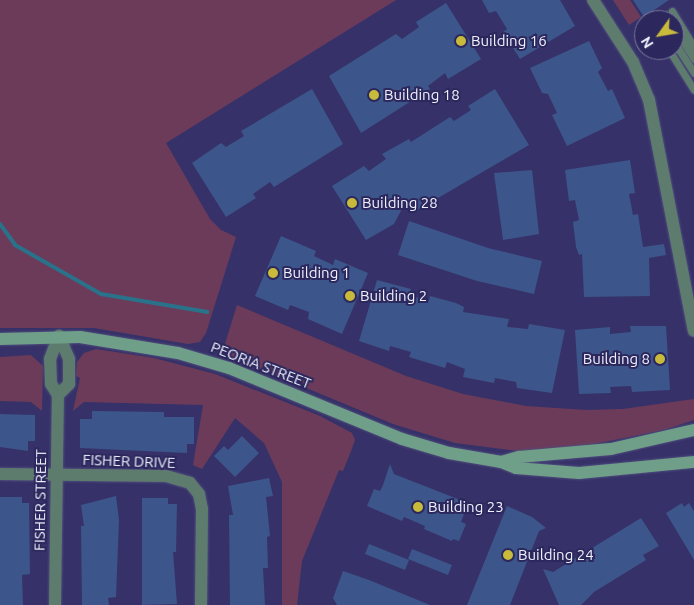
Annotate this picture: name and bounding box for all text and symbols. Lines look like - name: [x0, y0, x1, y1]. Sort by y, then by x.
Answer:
- north arrow: [634, 10, 684, 60]
- place label: Building 16: [471, 32, 547, 50]
- text: N: [638, 34, 657, 51]
- marker: Building 16: [455, 35, 467, 47]
- place label: Building 18: [384, 86, 460, 104]
- marker: Building 18: [368, 89, 380, 101]
- place label: Building 28: [362, 194, 438, 212]
- marker: Building 28: [346, 197, 358, 209]
- place label: Building 1: [283, 264, 350, 282]
- marker: Building 1: [267, 267, 279, 279]
- place label: Building 2: [360, 287, 427, 305]
- marker: Building 2: [344, 290, 356, 302]
- street label: PEORIA STREET: [208, 338, 314, 392]
- place label: Building 8: [583, 350, 650, 368]
- marker: Building 8: [654, 353, 666, 365]
- street label: FISHER STREET: [30, 449, 50, 551]
- street label: FISHER DRIVE: [82, 450, 176, 472]
- place label: Building 23: [428, 498, 504, 516]
- marker: Building 23: [412, 501, 424, 513]
- place label: Building 24: [518, 546, 594, 564]
- marker: Building 24: [502, 549, 514, 561]

